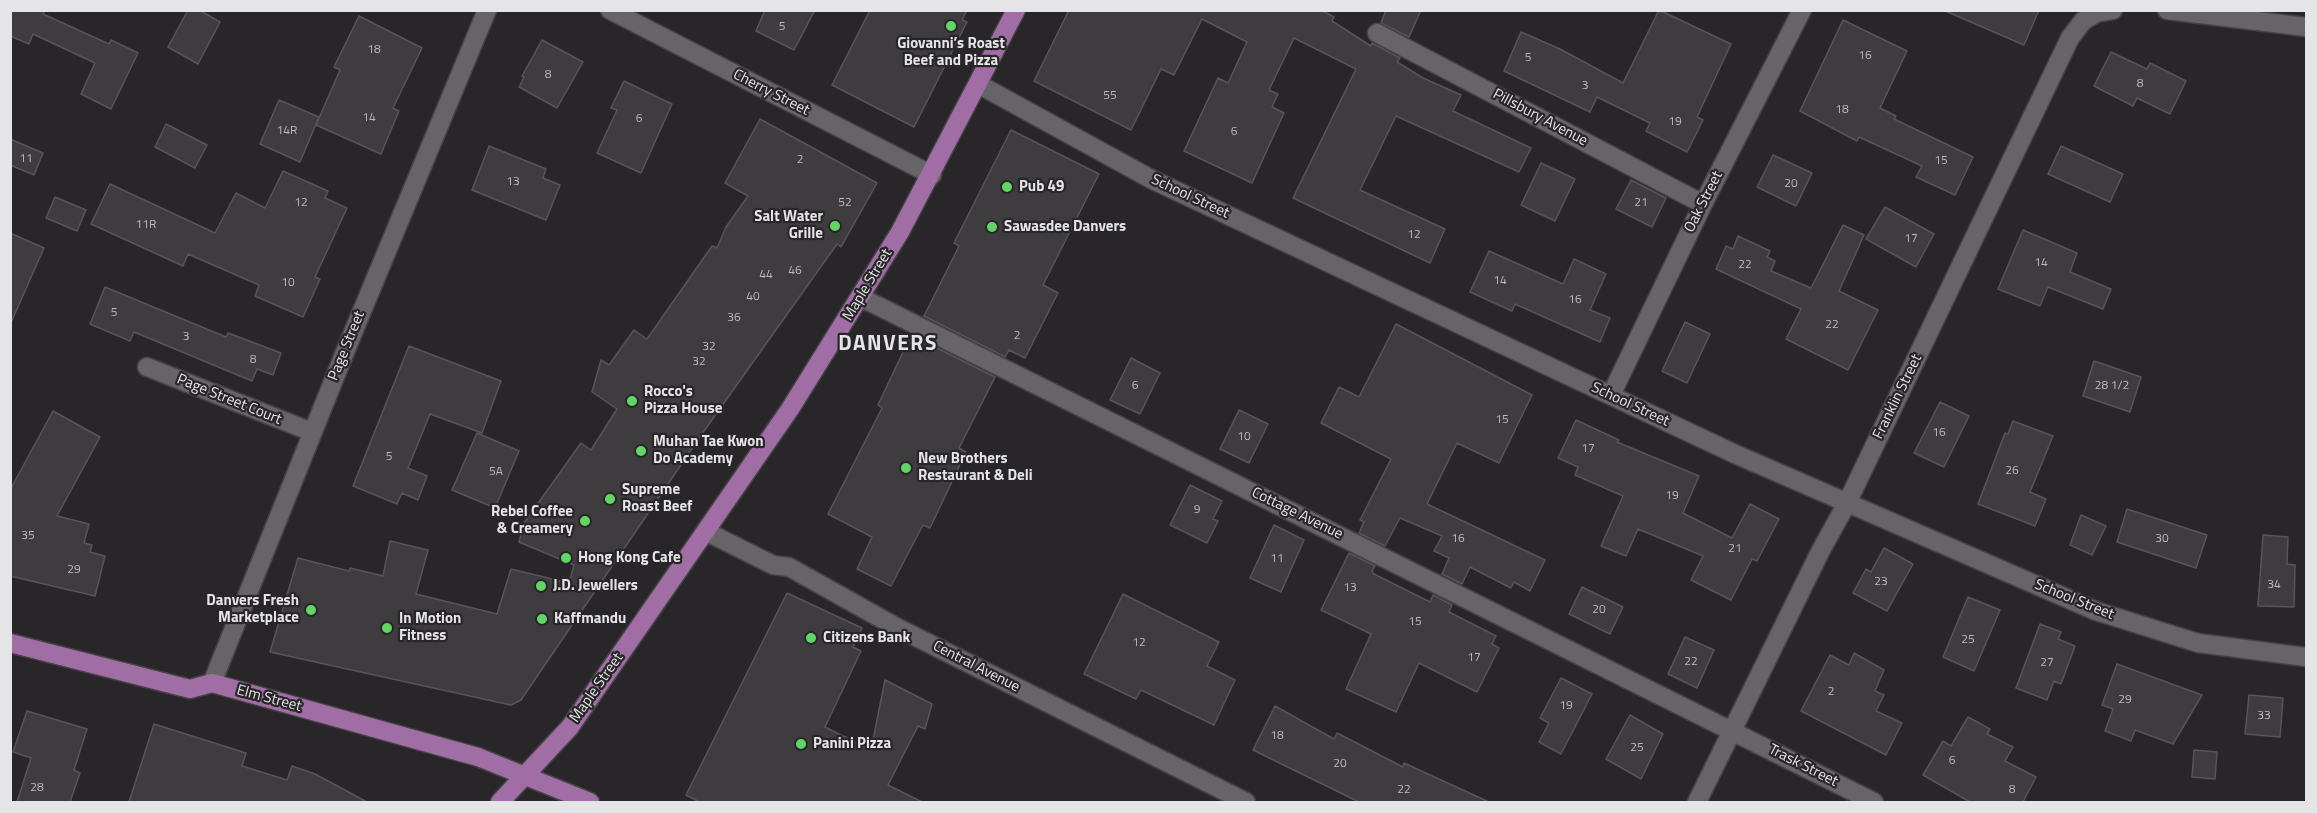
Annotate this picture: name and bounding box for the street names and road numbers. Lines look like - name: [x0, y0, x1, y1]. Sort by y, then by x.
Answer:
- street label: Cherry Street: [730, 66, 812, 120]
- street label: Pillsbury Avenue: [1490, 86, 1590, 150]
- street label: Oak Street: [1681, 168, 1727, 236]
- street label: School Street: [1148, 171, 1232, 223]
- street label: Maple Street: [839, 246, 897, 324]
- street label: Page Street: [325, 309, 369, 383]
- street label: Franklin Street: [1870, 352, 1926, 442]
- street label: Page Street Court: [174, 371, 284, 429]
- street label: School Street: [1588, 379, 1672, 431]
- street label: Cottage Avenue: [1248, 484, 1346, 544]
- street label: School Street: [2032, 576, 2116, 624]
- street label: Central Avenue: [929, 637, 1023, 697]
- street label: Maple Street: [566, 650, 628, 726]
- street label: Elm Street: [235, 682, 303, 716]
- street label: Trask Street: [1765, 741, 1841, 791]

